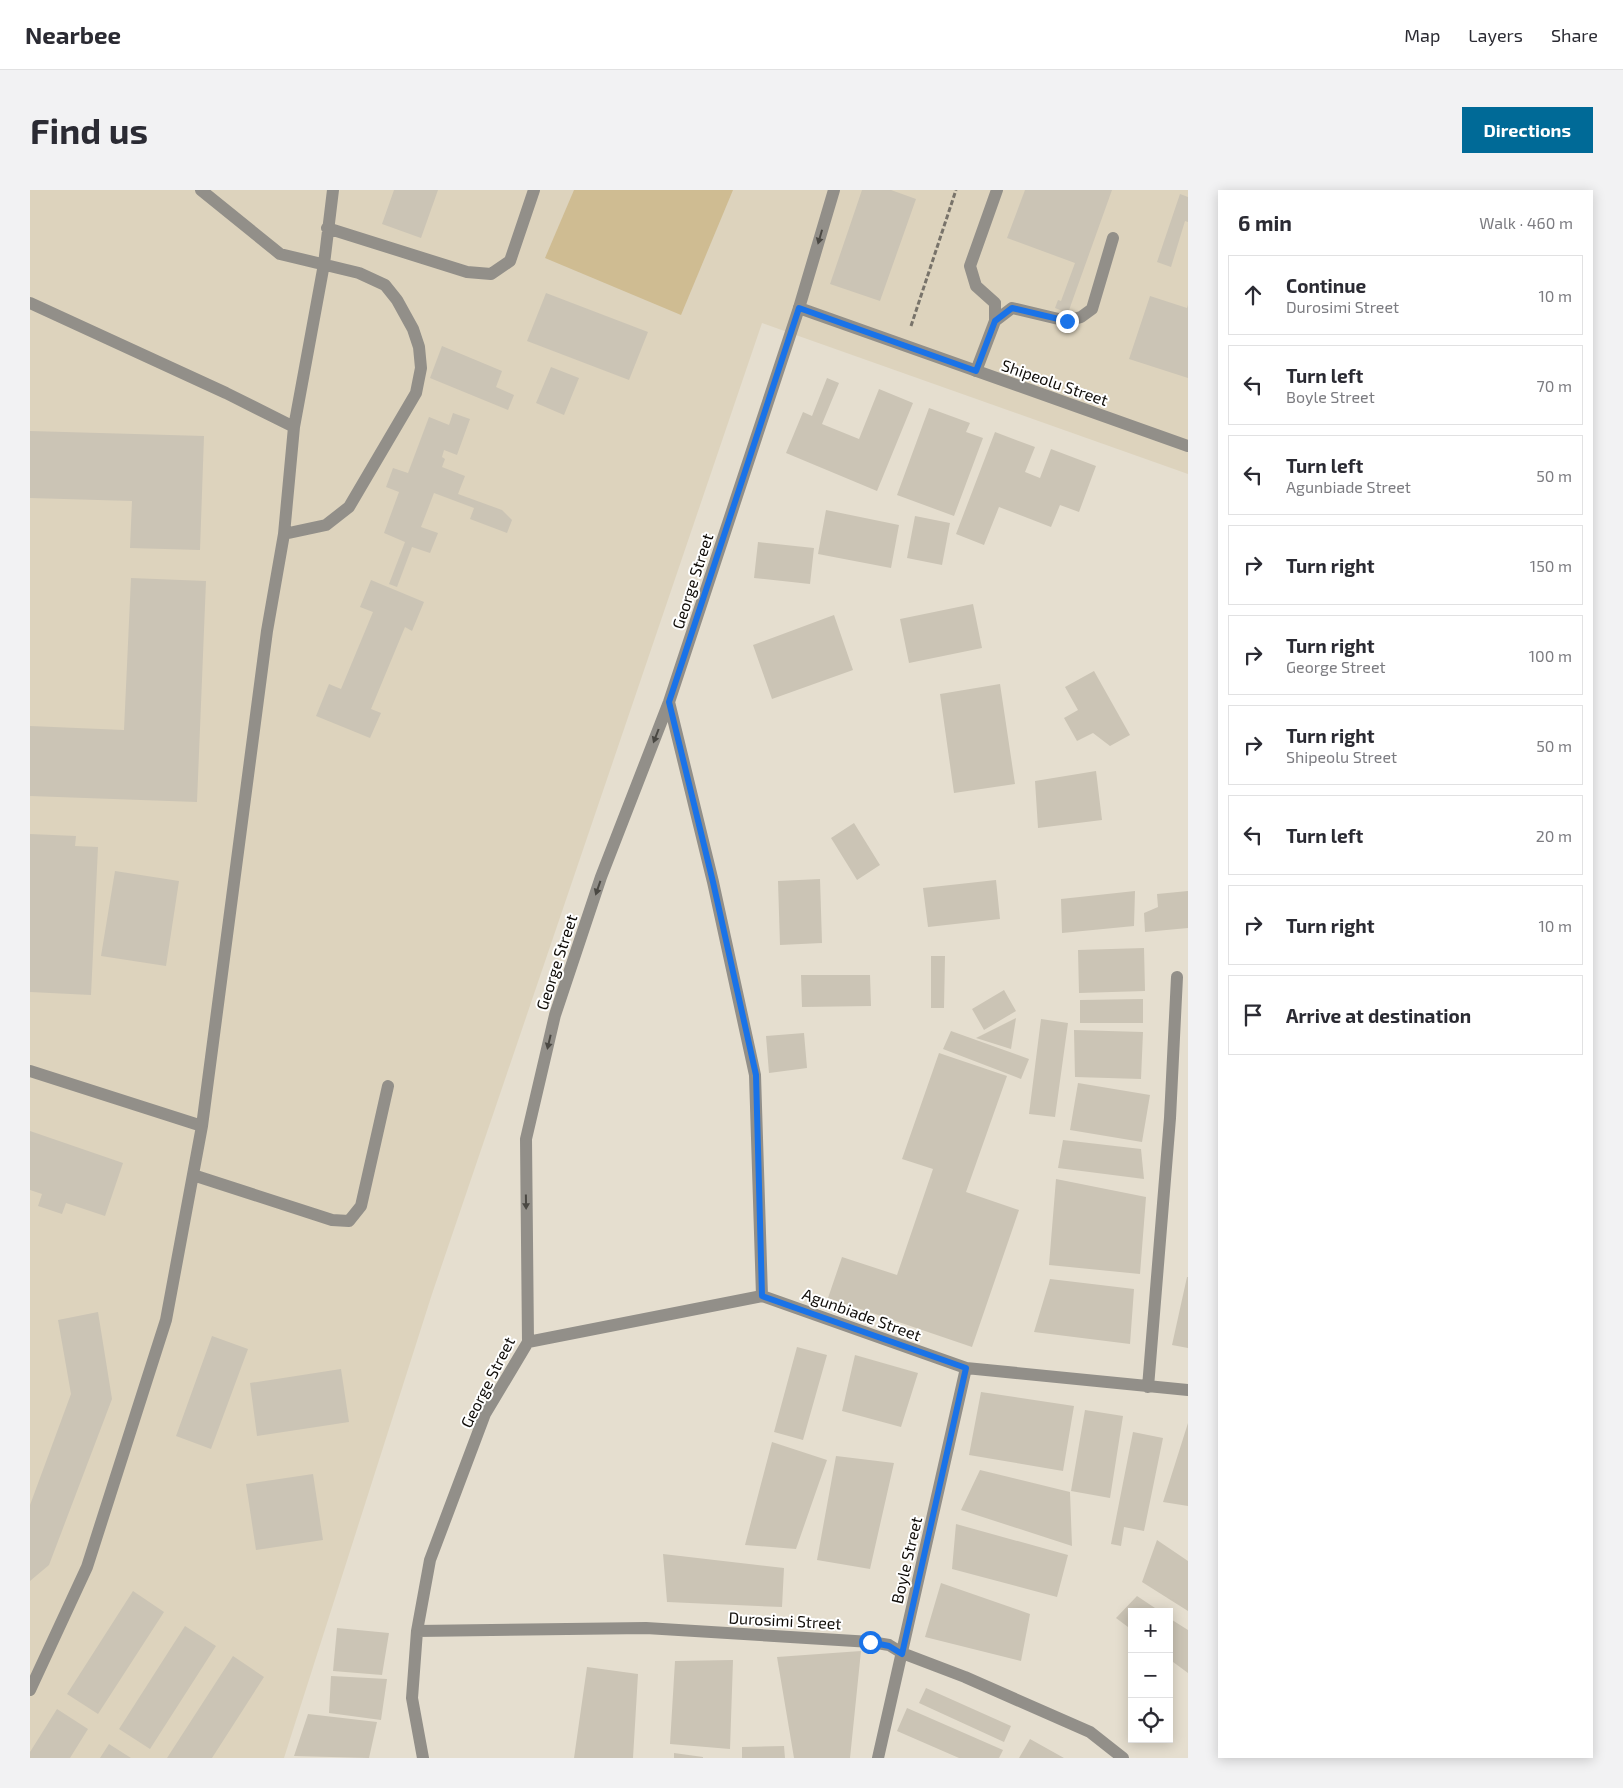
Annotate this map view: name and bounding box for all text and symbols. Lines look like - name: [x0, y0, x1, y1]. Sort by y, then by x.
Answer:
- text: Nearbee: [25, 20, 121, 49]
- text: Map: [1404, 24, 1440, 46]
- text: Layers: [1468, 24, 1523, 46]
- text: Share: [1551, 24, 1598, 46]
- button: Directions: [1462, 107, 1593, 153]
- text: Find us: [30, 109, 148, 151]
- text: 6 min: [1238, 210, 1292, 235]
- text: Walk · 460 m: [1479, 213, 1573, 232]
- one-way arrow: [815, 229, 823, 244]
- text: Continue: [1286, 274, 1366, 297]
- icon: ahead: [1239, 281, 1267, 309]
- text: 10 m: [1538, 286, 1572, 305]
- text: Durosimi Street: [1286, 297, 1399, 316]
- route end: [1056, 310, 1079, 333]
- street label: Shipeolu Street: [999, 355, 1111, 409]
- text: Turn left: [1286, 364, 1363, 387]
- icon: left: [1239, 371, 1267, 399]
- text: 70 m: [1537, 376, 1572, 395]
- text: Boyle Street: [1286, 387, 1375, 406]
- text: Turn left: [1286, 454, 1363, 477]
- icon: left: [1239, 461, 1267, 489]
- text: 50 m: [1536, 466, 1572, 485]
- text: Agunbiade Street: [1286, 477, 1411, 496]
- street label: George Street: [668, 531, 716, 631]
- icon: right: [1239, 551, 1267, 579]
- text: Turn right: [1286, 554, 1374, 577]
- text: 150 m: [1530, 556, 1572, 575]
- text: Turn right: [1286, 634, 1374, 657]
- icon: right: [1239, 641, 1267, 669]
- text: 100 m: [1529, 646, 1572, 665]
- text: George Street: [1286, 657, 1386, 676]
- text: Turn right: [1286, 724, 1374, 747]
- one-way arrow: [652, 729, 660, 744]
- icon: right: [1239, 731, 1267, 759]
- text: 50 m: [1536, 736, 1572, 755]
- text: Shipeolu Street: [1286, 747, 1397, 766]
- icon: left: [1239, 821, 1267, 849]
- text: Turn left: [1286, 824, 1363, 847]
- text: 20 m: [1536, 826, 1572, 845]
- one-way arrow: [594, 880, 601, 895]
- icon: right: [1239, 911, 1267, 939]
- street label: George Street: [532, 912, 580, 1012]
- text: Turn right: [1286, 914, 1374, 937]
- text: 10 m: [1538, 916, 1572, 935]
- icon: arrive: [1239, 1001, 1267, 1029]
- text: Arrive at destination: [1286, 1004, 1471, 1027]
- one-way arrow: [545, 1035, 553, 1050]
- one-way arrow: [523, 1194, 531, 1210]
- street label: Agunbiade Street: [800, 1284, 924, 1344]
- street label: George Street: [456, 1333, 518, 1431]
- street label: Boyle Street: [887, 1515, 925, 1605]
- street label: Durosimi Street: [728, 1608, 842, 1632]
- map controls: [1128, 1608, 1173, 1743]
- button: +: [1128, 1608, 1173, 1653]
- route start: [859, 1631, 882, 1654]
- button: −: [1128, 1653, 1173, 1698]
- button: locate: [1128, 1698, 1173, 1743]

